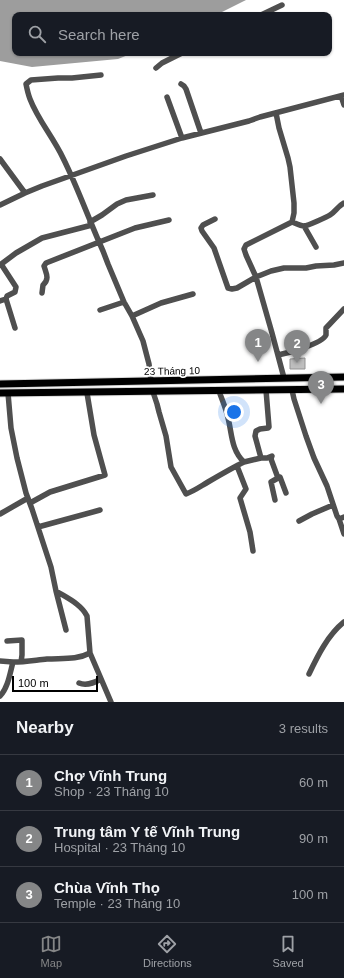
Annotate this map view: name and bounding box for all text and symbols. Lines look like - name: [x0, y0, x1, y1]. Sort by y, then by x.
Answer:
- search box: [12, 12, 332, 56]
- icon: search: [26, 23, 48, 45]
- text: Search here: [58, 26, 140, 43]
- pin: 1: [245, 329, 271, 362]
- pin: 2: [284, 330, 310, 363]
- street label: 23 Tháng 10: [144, 365, 201, 377]
- pin: 3: [308, 371, 334, 404]
- your location: [224, 402, 244, 422]
- scale bar: [12, 674, 98, 693]
- text: 100 m: [18, 677, 49, 689]
- text: Nearby: [16, 718, 74, 737]
- text: 3 results: [279, 721, 328, 736]
- text: Chợ Vĩnh Trung: [54, 767, 167, 784]
- text: 1: [25, 775, 33, 790]
- text: 60 m: [299, 775, 328, 790]
- text: Shop · 23 Tháng 10: [54, 784, 169, 799]
- text: Trung tâm Y tế Vĩnh Trung: [54, 823, 240, 840]
- text: 2: [25, 831, 33, 846]
- text: 90 m: [299, 831, 328, 846]
- text: Hospital · 23 Tháng 10: [54, 840, 185, 855]
- text: Chùa Vĩnh Thọ: [54, 879, 160, 896]
- text: 3: [25, 887, 33, 902]
- text: 100 m: [292, 887, 328, 902]
- text: Temple · 23 Tháng 10: [54, 896, 180, 911]
- tab: Map: [40, 933, 62, 969]
- tab: Directions: [143, 933, 192, 969]
- tab: Saved: [272, 933, 304, 969]

